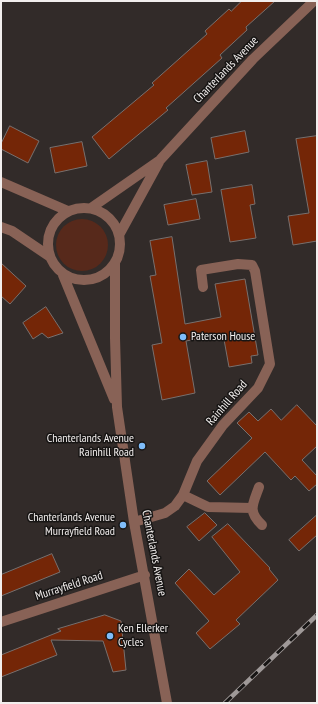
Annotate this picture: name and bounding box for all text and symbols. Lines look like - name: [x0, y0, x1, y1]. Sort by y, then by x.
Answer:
- street label: Chanterlands Avenue: [190, 34, 262, 106]
- place label: Paterson House: [191, 330, 255, 344]
- marker: Paterson House: [178, 332, 188, 342]
- street label: Rainhill Road: [204, 378, 250, 428]
- place label: Chanterlands Avenue Rainhill Road: [47, 432, 134, 460]
- marker: Chanterlands Avenue Rainhill Road: [137, 441, 147, 451]
- street label: Chanterlands Avenue: [139, 509, 169, 597]
- place label: Chanterlands Avenue Murrayfield Road: [28, 511, 115, 539]
- marker: Chanterlands Avenue Murrayfield Road: [118, 520, 128, 530]
- street label: Murrayfield Road: [34, 568, 104, 604]
- place label: Ken Ellerker Cycles: [118, 622, 168, 650]
- marker: Ken Ellerker Cycles: [105, 631, 115, 641]

